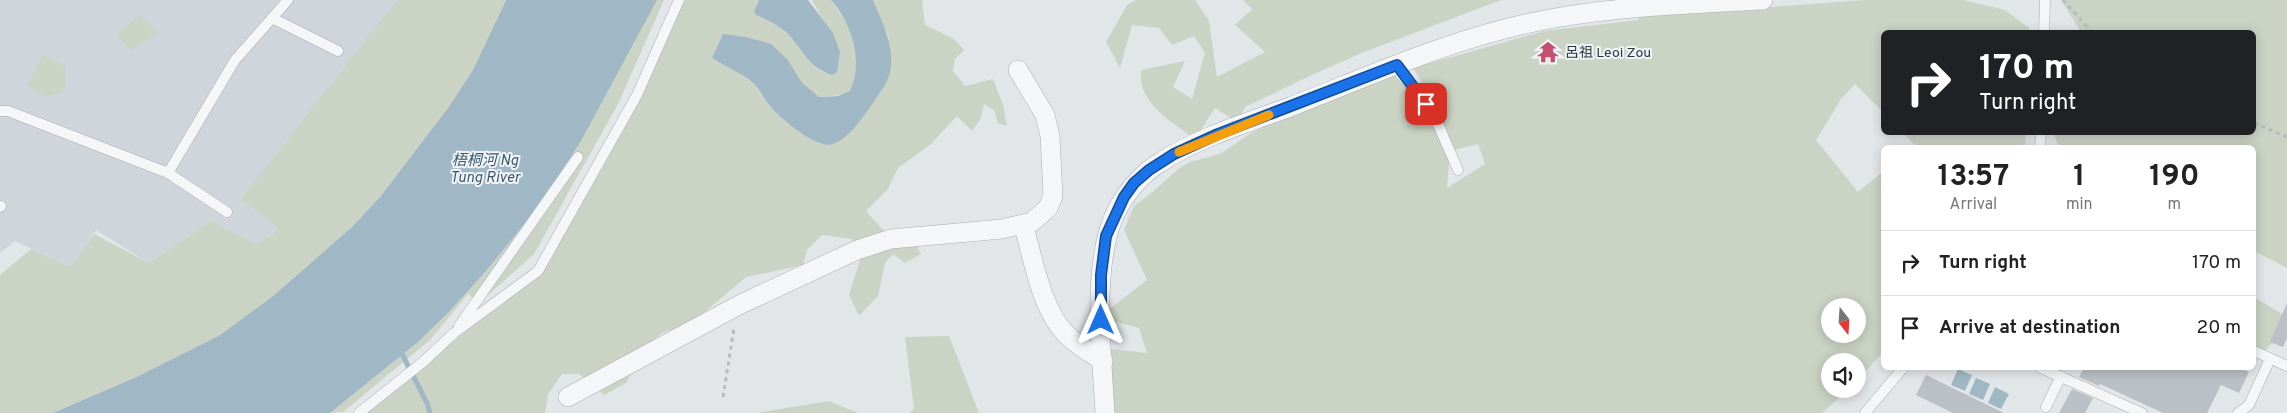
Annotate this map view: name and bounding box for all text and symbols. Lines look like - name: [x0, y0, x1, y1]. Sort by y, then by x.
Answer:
- temple icon: 呂祖 Leoi Zou: [1535, 39, 1561, 65]
- place label: 呂祖 Leoi Zou: [1565, 45, 1651, 62]
- text: 170 m: [1979, 47, 2074, 91]
- icon: right: [1896, 50, 1961, 115]
- pin: [1405, 83, 1447, 125]
- icon: arrive: [1412, 90, 1440, 118]
- text: Turn right: [1979, 90, 2076, 117]
- water label: 梧桐河 Ng Tung River: [450, 152, 521, 188]
- text: 13:57: [1938, 159, 2009, 196]
- text: 1: [2073, 159, 2085, 196]
- text: 190: [2149, 159, 2199, 196]
- text: Arrival: [1950, 195, 1997, 215]
- text: min: [2066, 195, 2093, 215]
- text: m: [2167, 195, 2181, 215]
- icon: right: [1896, 249, 1924, 277]
- text: Turn right: [1939, 251, 2027, 275]
- text: 170 m: [2192, 251, 2241, 275]
- position arrow: [1074, 293, 1126, 345]
- north arrow: [1821, 298, 1866, 342]
- map controls: [1821, 298, 1866, 398]
- icon: arrive: [1896, 314, 1924, 342]
- text: Arrive at destination: [1939, 316, 2120, 340]
- text: 20 m: [2197, 316, 2241, 340]
- button: sound: [1821, 353, 1866, 398]

